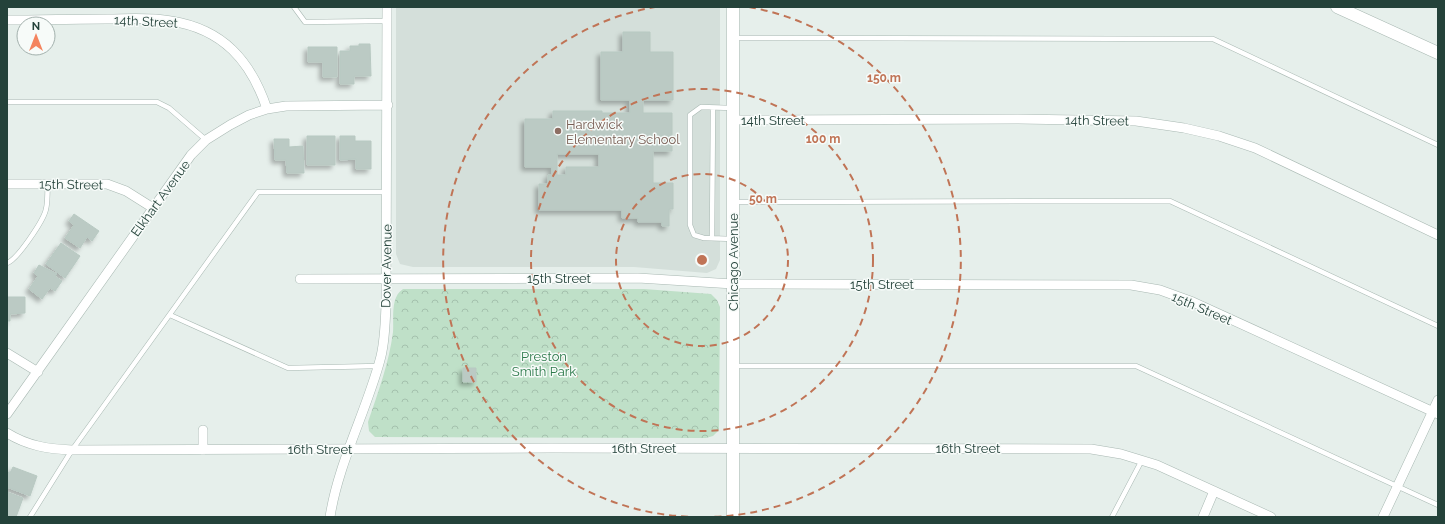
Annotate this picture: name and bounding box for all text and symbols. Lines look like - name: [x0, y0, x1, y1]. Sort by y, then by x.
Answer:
- street label: 14th Street: [114, 12, 179, 31]
- north arrow: [16, 16, 56, 56]
- text: N: [32, 20, 40, 33]
- text: 150 m: [867, 71, 901, 85]
- street label: 14th Street: [1065, 112, 1130, 129]
- street label: 14th Street: [741, 113, 806, 128]
- place label: Hardwick Elementary School: [566, 117, 680, 147]
- marker: Hardwick Elementary School: [553, 126, 563, 136]
- text: 100 m: [806, 132, 840, 146]
- street label: Elkhart Avenue: [128, 157, 193, 239]
- street label: 15th Street: [39, 176, 104, 193]
- text: 50 m: [749, 192, 777, 206]
- street label: Chicago Avenue: [726, 213, 741, 311]
- street label: Dover Avenue: [378, 224, 395, 308]
- centre of rings: [695, 253, 709, 267]
- street label: 15th Street: [527, 271, 592, 286]
- street label: 15th Street: [850, 277, 915, 292]
- street label: 15th Street: [1169, 289, 1235, 328]
- park label: Preston Smith Park: [512, 349, 576, 379]
- street label: 16th Street: [612, 441, 677, 456]
- street label: 16th Street: [936, 441, 1001, 456]
- street label: 16th Street: [288, 442, 353, 457]

